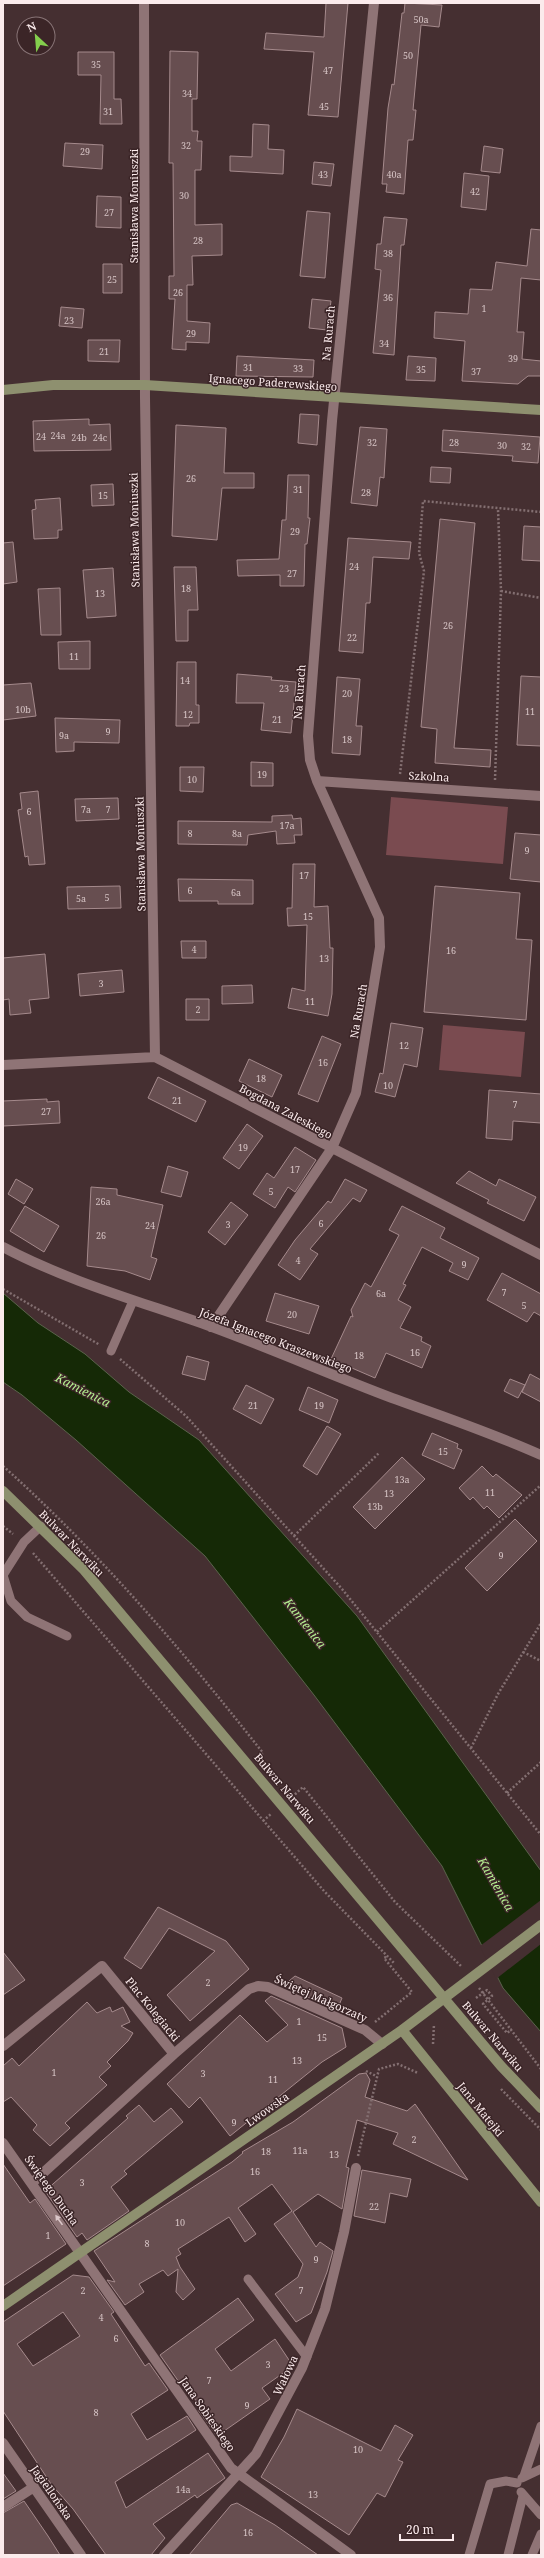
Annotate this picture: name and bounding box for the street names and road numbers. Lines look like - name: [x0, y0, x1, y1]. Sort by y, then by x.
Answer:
- street label: Stanisława Moniuszki: [126, 148, 141, 263]
- street label: Na Rurach: [318, 305, 338, 361]
- street label: Ignacego Paderewskiego: [208, 370, 338, 394]
- street label: Stanisława Moniuszki: [125, 472, 142, 587]
- street label: Na Rurach: [290, 664, 308, 720]
- street label: Szkolna: [408, 767, 450, 785]
- street label: Stanisława Moniuszki: [131, 796, 148, 911]
- street label: Na Rurach: [346, 983, 370, 1039]
- street label: Bogdana Zaleskiego: [237, 1080, 335, 1142]
- street label: Józefa Ignacego Kraszewskiego: [197, 1304, 355, 1376]
- street label: Bulwar Narwiku: [36, 1506, 108, 1580]
- street label: Bulwar Narwiku: [251, 1750, 319, 1826]
- street label: Świętej Małgorzaty: [272, 1971, 370, 2026]
- street label: Plac Kolegiacki: [122, 1974, 184, 2045]
- street label: Bulwar Narwiku: [459, 1998, 527, 2074]
- street label: Jana Matejki: [454, 2078, 508, 2140]
- street label: Lwowska: [242, 2089, 292, 2129]
- street label: Świętego Ducha: [21, 2152, 83, 2228]
- street label: Wałowa: [269, 2353, 301, 2397]
- street label: Jana Sobieskiego: [176, 2373, 239, 2454]
- street label: Jagiellońska: [27, 2461, 76, 2522]

